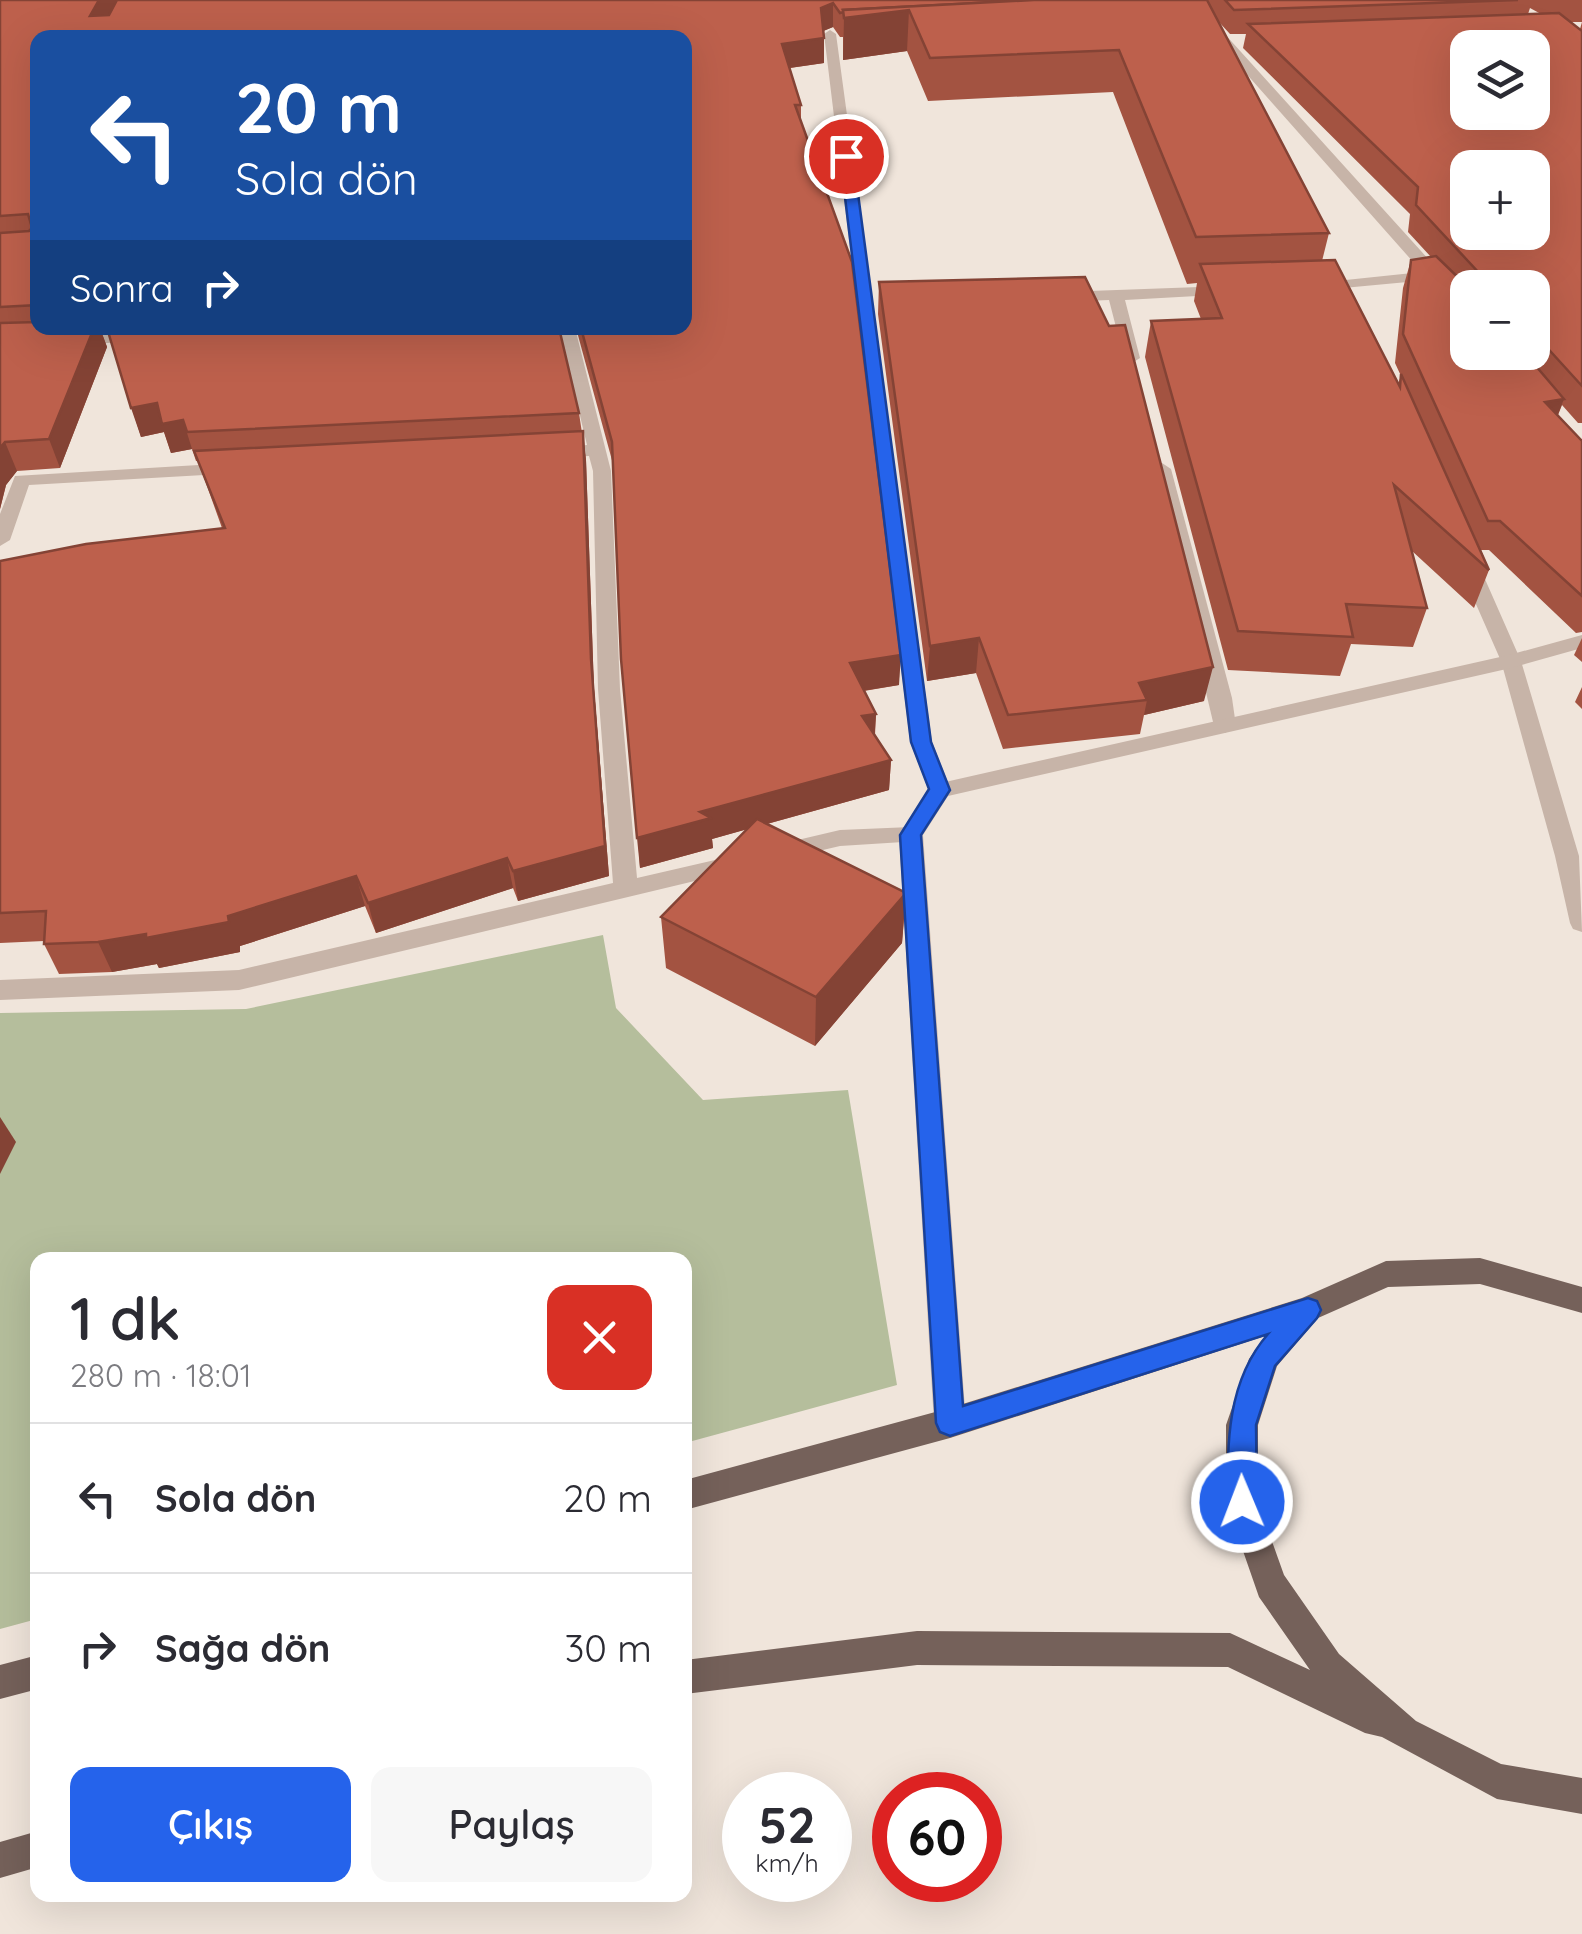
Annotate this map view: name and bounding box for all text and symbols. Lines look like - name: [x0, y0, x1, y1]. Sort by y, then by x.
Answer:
- map controls: [1450, 30, 1550, 370]
- button: layers: [1450, 30, 1550, 130]
- text: 20 m: [235, 63, 402, 151]
- icon: left: [70, 70, 200, 200]
- pin: [804, 114, 889, 199]
- icon: arrive: [819, 129, 874, 184]
- text: Sola dön: [235, 150, 418, 206]
- button: +: [1450, 150, 1550, 250]
- icon: right: [193, 260, 248, 315]
- text: Sonra: [70, 264, 173, 312]
- button: −: [1450, 270, 1550, 370]
- text: 1 dk: [70, 1280, 180, 1355]
- button: close: [547, 1285, 652, 1390]
- text: 280 m · 18:01: [70, 1355, 252, 1395]
- position arrow: [1190, 1450, 1294, 1554]
- icon: left: [70, 1471, 125, 1526]
- text: Sola dön: [155, 1474, 316, 1522]
- text: 20 m: [563, 1474, 652, 1522]
- icon: right: [70, 1621, 125, 1676]
- text: Sağa dön: [155, 1624, 331, 1672]
- text: 30 m: [564, 1624, 652, 1672]
- button: Çıkış: [70, 1767, 351, 1882]
- button: Paylaş: [371, 1767, 652, 1882]
- speed limit sign: 60: [872, 1772, 1002, 1902]
- text: 52: [758, 1793, 816, 1856]
- text: km/h: [755, 1847, 819, 1878]

